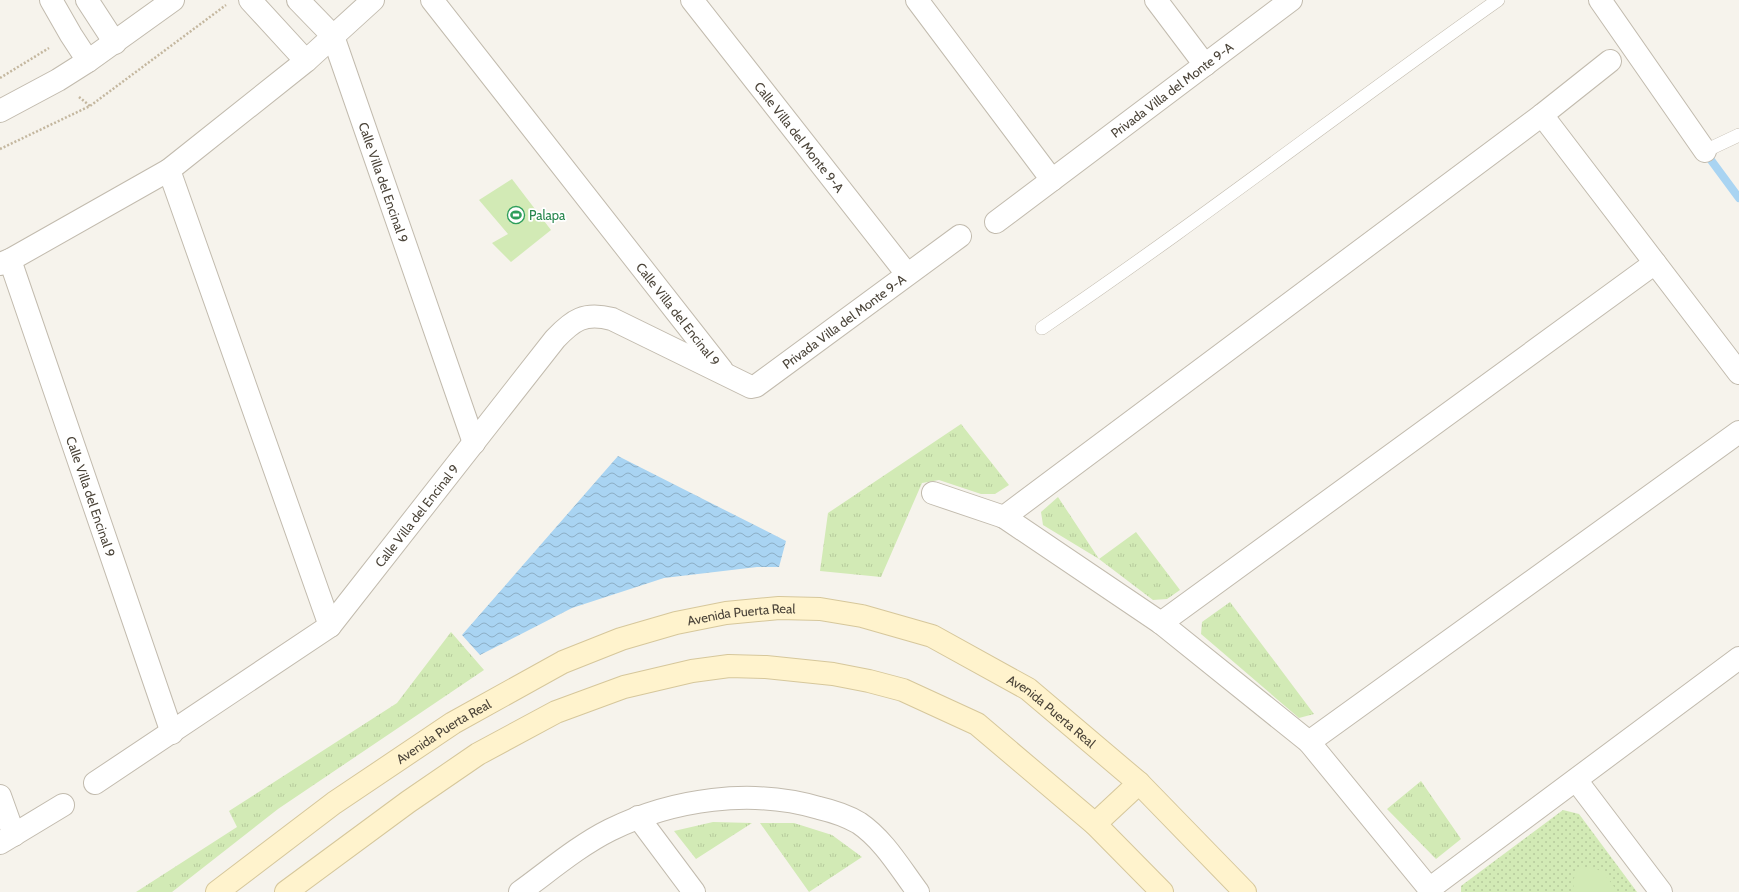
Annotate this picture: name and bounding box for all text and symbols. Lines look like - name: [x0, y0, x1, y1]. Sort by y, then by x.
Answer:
- street label: Privada Villa del Monte 9-A: [1107, 38, 1236, 141]
- street label: Calle Villa del Monte 9-A: [751, 78, 848, 195]
- street label: Calle Villa del Encinal 9: [355, 120, 412, 245]
- sports icon: Palapa: [506, 205, 526, 225]
- place label: Palapa: [529, 207, 566, 223]
- street label: Calle Villa del Encinal 9: [633, 259, 723, 369]
- street label: Privada Villa del Monte 9-A: [779, 271, 909, 372]
- street label: Calle Villa del Encinal 9: [63, 434, 119, 559]
- street label: Calle Villa del Encinal 9: [371, 461, 462, 570]
- street label: Avenida Puerta Real: [686, 600, 796, 629]
- street label: Avenida Puerta Real: [1004, 671, 1099, 751]
- street label: Avenida Puerta Real: [393, 696, 494, 767]

